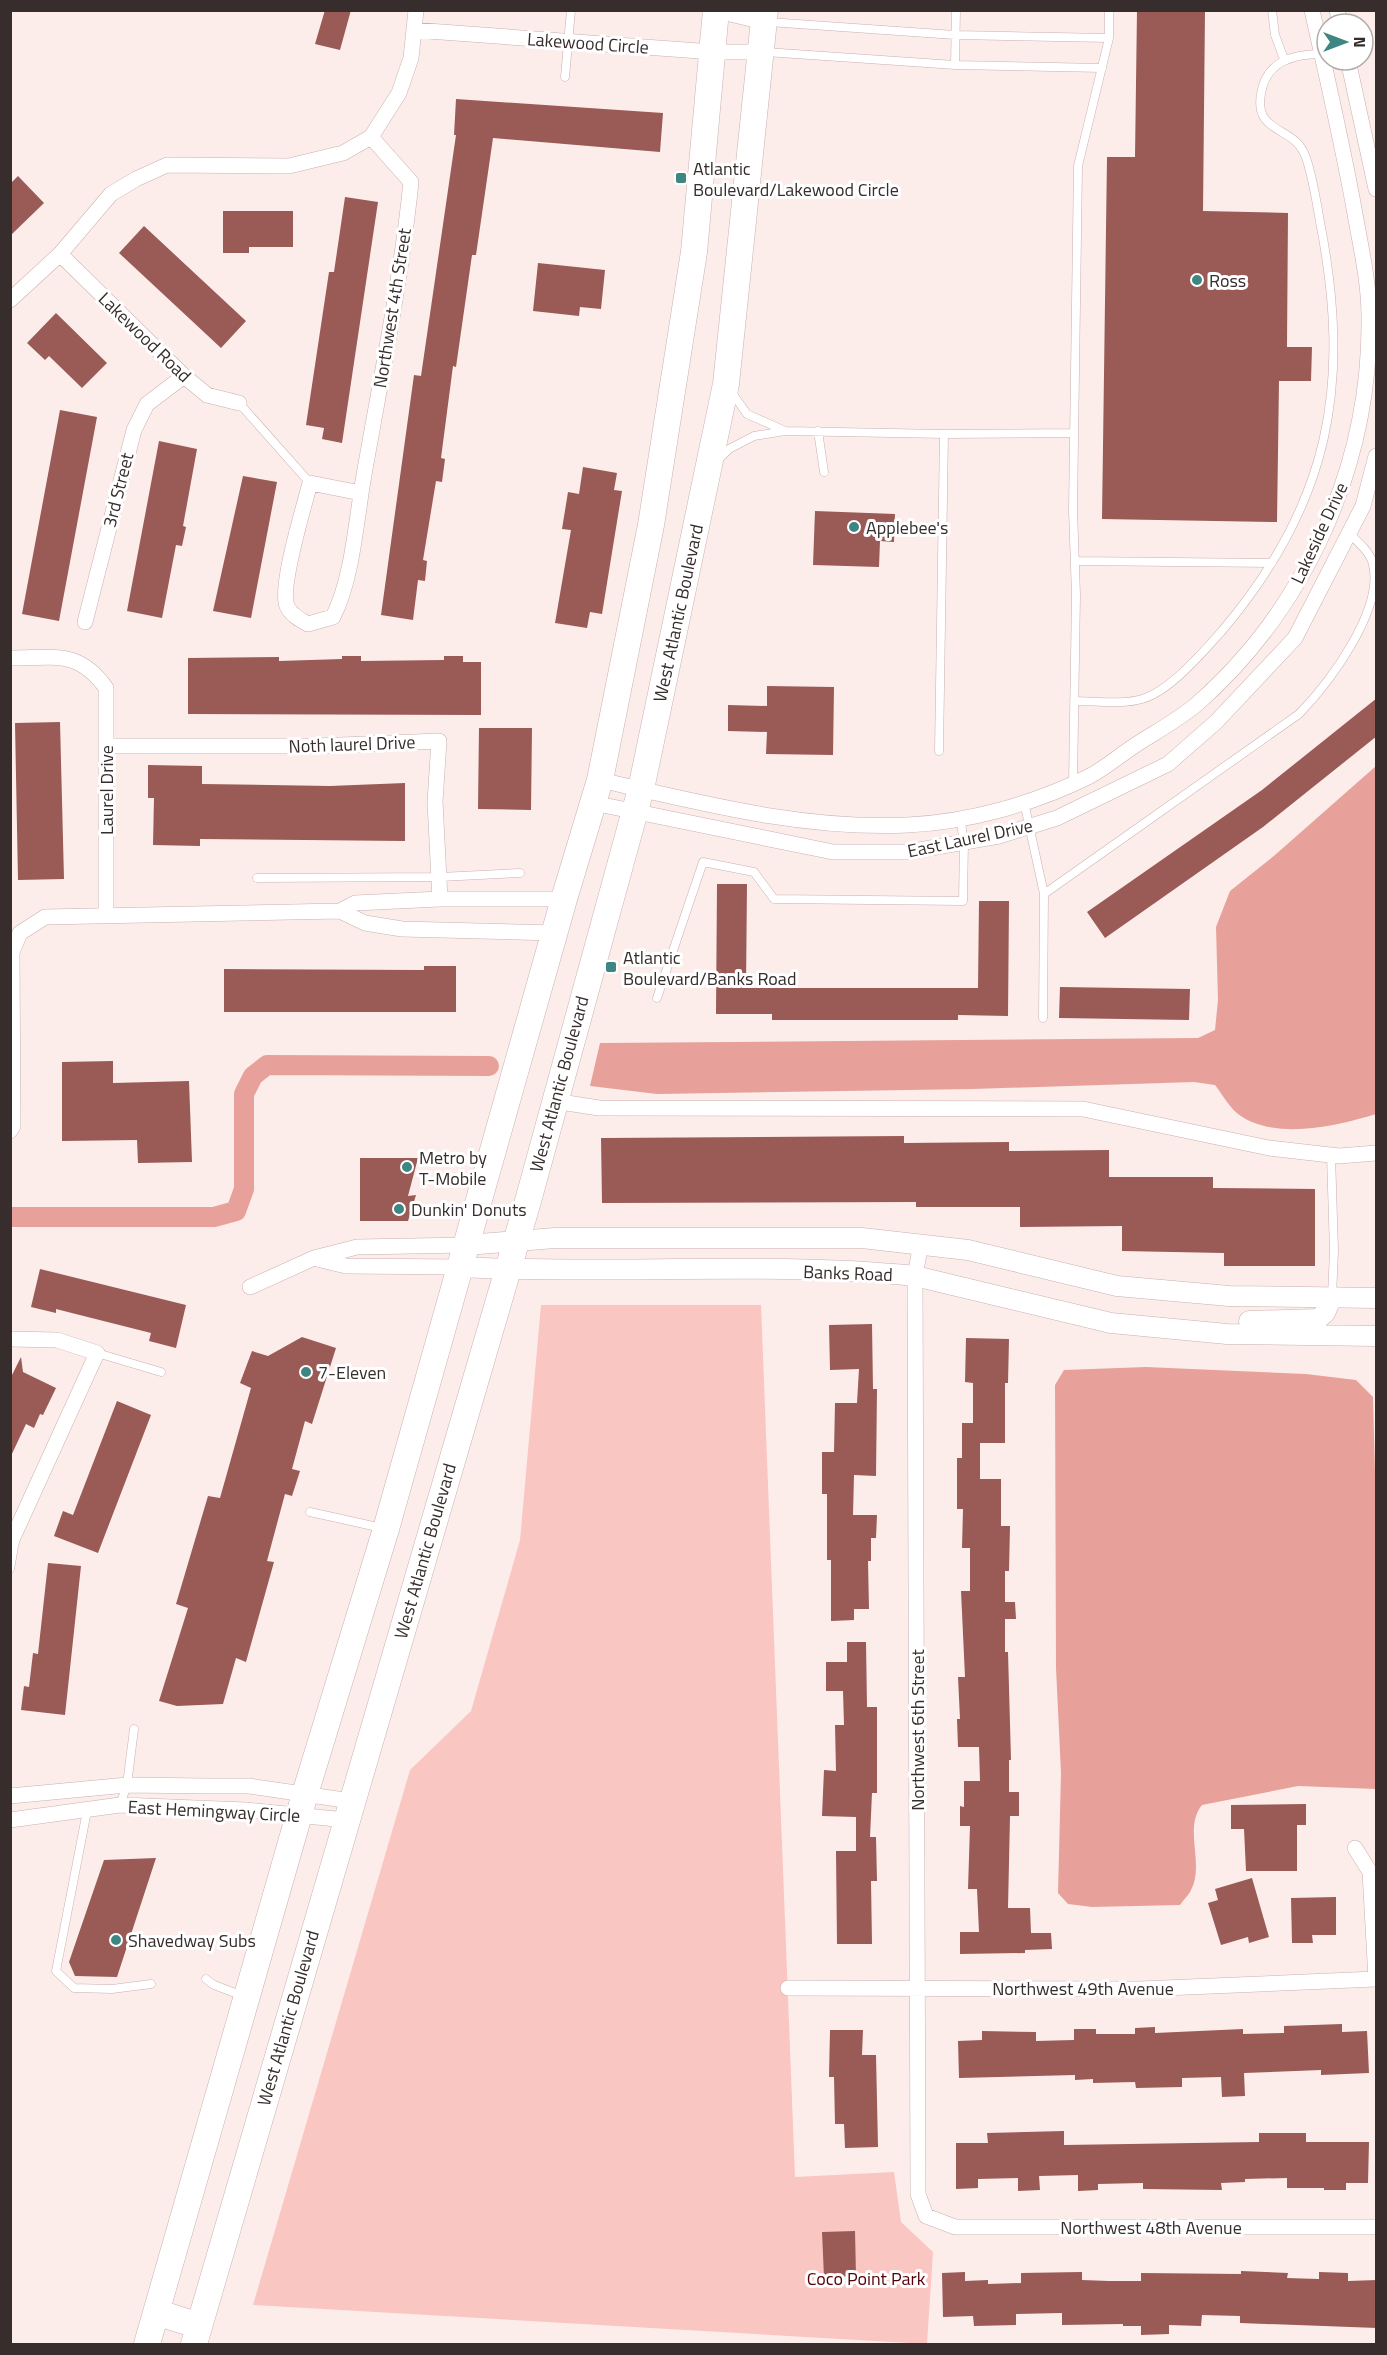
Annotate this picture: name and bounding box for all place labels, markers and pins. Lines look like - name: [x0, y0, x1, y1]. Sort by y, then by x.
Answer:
- place label: Atlantic Boulevard/Lakewood Circle: [693, 155, 899, 203]
- marker: Atlantic Boulevard/Lakewood Circle: [674, 171, 688, 185]
- place label: Ross: [1209, 267, 1246, 294]
- marker: Ross: [1190, 273, 1204, 287]
- place label: Applebee's: [866, 514, 948, 541]
- marker: Applebee's: [847, 520, 861, 534]
- place label: Atlantic Boulevard/Banks Road: [623, 944, 796, 992]
- marker: Atlantic Boulevard/Banks Road: [604, 960, 618, 974]
- place label: Metro by T-Mobile: [419, 1144, 487, 1192]
- marker: Metro by T-Mobile: [400, 1160, 414, 1174]
- place label: Dunkin' Donuts: [411, 1196, 527, 1223]
- marker: Dunkin' Donuts: [392, 1202, 406, 1216]
- place label: 7-Eleven: [318, 1359, 386, 1386]
- marker: 7-Eleven: [299, 1365, 313, 1379]
- place label: Shavedway Subs: [128, 1927, 256, 1954]
- marker: Shavedway Subs: [109, 1933, 123, 1947]

